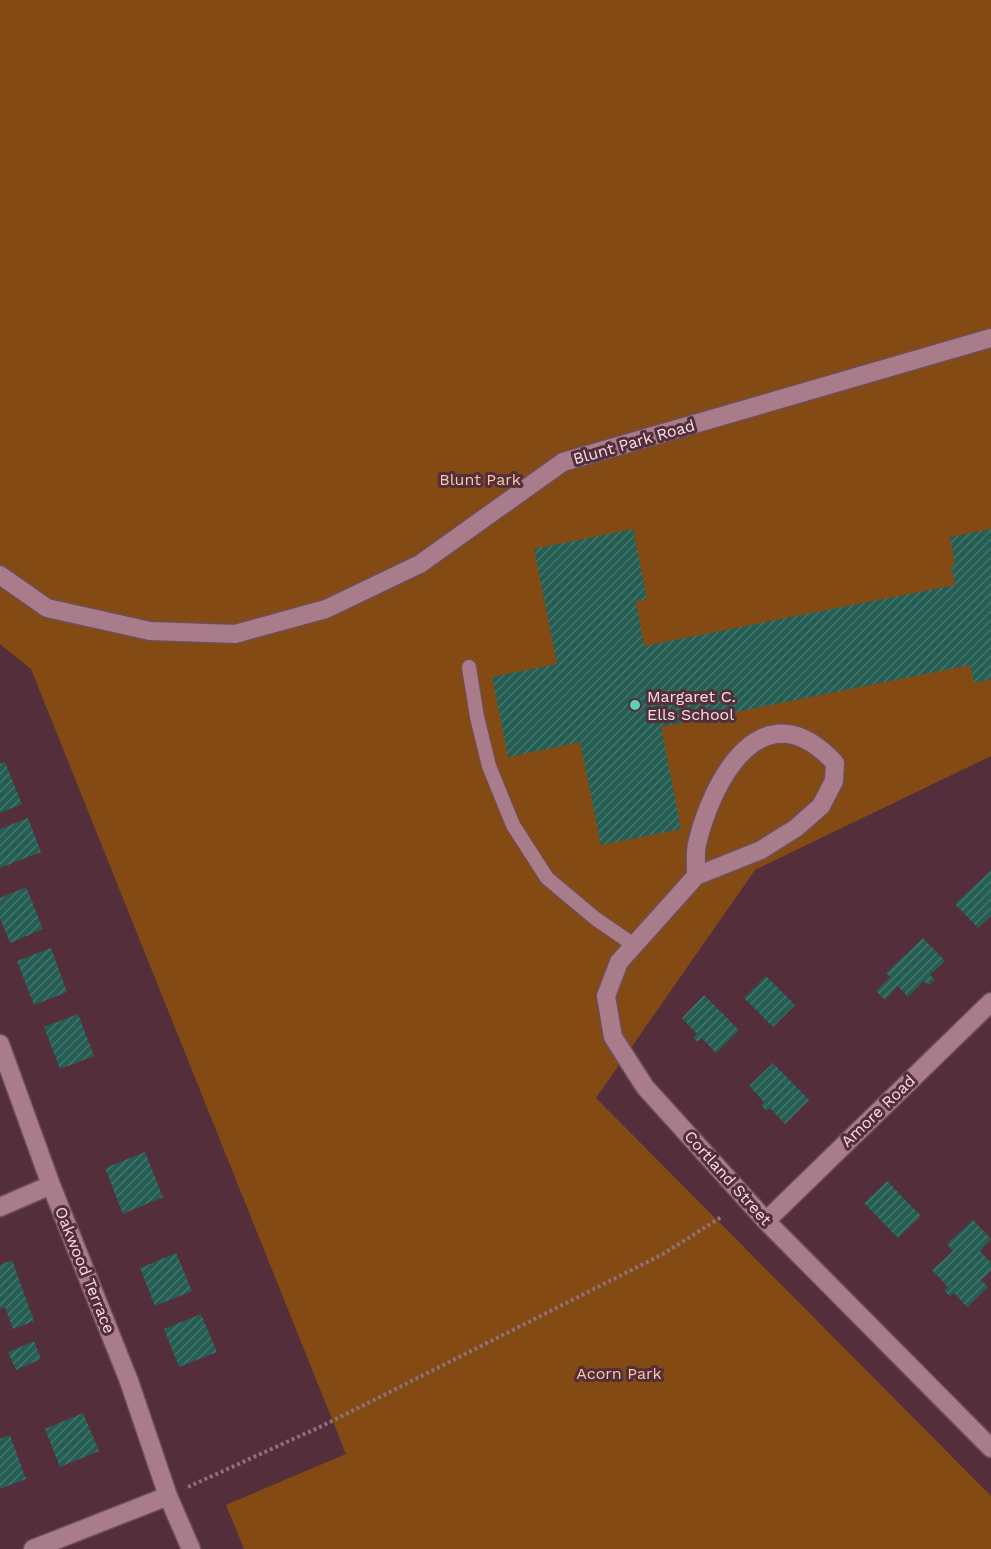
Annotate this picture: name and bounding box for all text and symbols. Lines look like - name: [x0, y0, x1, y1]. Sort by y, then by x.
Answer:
- street label: Blunt Park Road: [571, 416, 697, 468]
- park label: Blunt Park: [439, 470, 521, 489]
- place label: Margaret C. Ells School: [647, 687, 736, 724]
- marker: Margaret C. Ells School: [628, 698, 642, 712]
- street label: Amore Road: [837, 1071, 919, 1151]
- street label: Cortland Street: [681, 1127, 776, 1229]
- street label: Oakwood Terrace: [51, 1204, 119, 1336]
- park label: Acorn Park: [576, 1364, 662, 1383]

